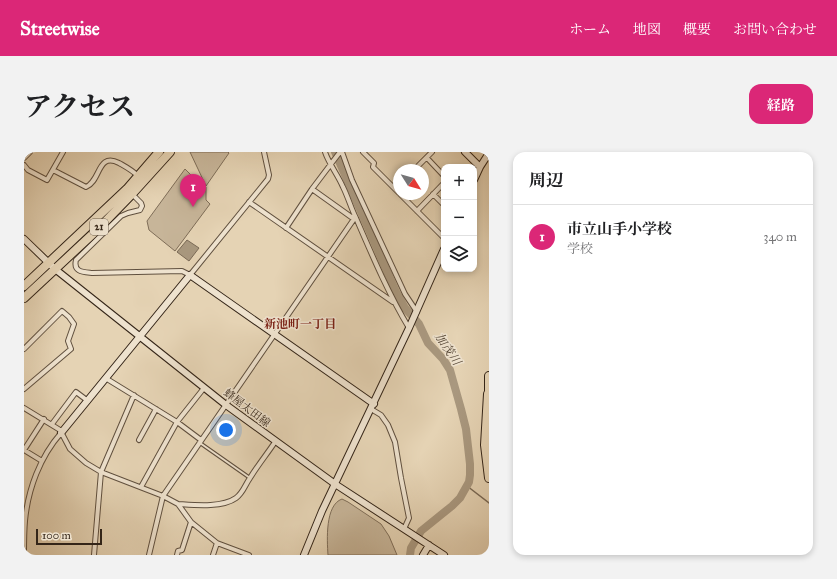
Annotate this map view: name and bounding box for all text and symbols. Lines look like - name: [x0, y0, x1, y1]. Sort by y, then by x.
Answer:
- text: Streetwise: [20, 17, 100, 40]
- text: ホーム: [569, 21, 611, 38]
- text: 地図: [633, 21, 661, 38]
- text: 概要: [683, 21, 711, 38]
- text: お問い合わせ: [733, 21, 817, 38]
- button: 経路: [749, 84, 813, 124]
- text: アクセス: [24, 89, 135, 124]
- north arrow: [393, 164, 429, 200]
- map controls: [441, 164, 477, 272]
- button: +: [441, 164, 477, 200]
- text: 周辺: [529, 170, 563, 191]
- pin: 1: [180, 174, 206, 207]
- button: −: [441, 200, 477, 236]
- road number: 21: [90, 219, 108, 235]
- text: 市立山手小学校: [567, 220, 672, 238]
- text: 1: [539, 229, 545, 245]
- text: 340 m: [763, 229, 797, 245]
- button: layers: [441, 236, 477, 272]
- text: 学校: [567, 241, 593, 257]
- district label: 新池町一丁目: [264, 317, 336, 331]
- water label: 加茂川: [432, 330, 465, 369]
- street label: 蜂屋太田線: [221, 386, 273, 430]
- your location: [216, 420, 236, 440]
- scale bar: [36, 527, 102, 546]
- text: 100 m: [42, 529, 71, 542]

